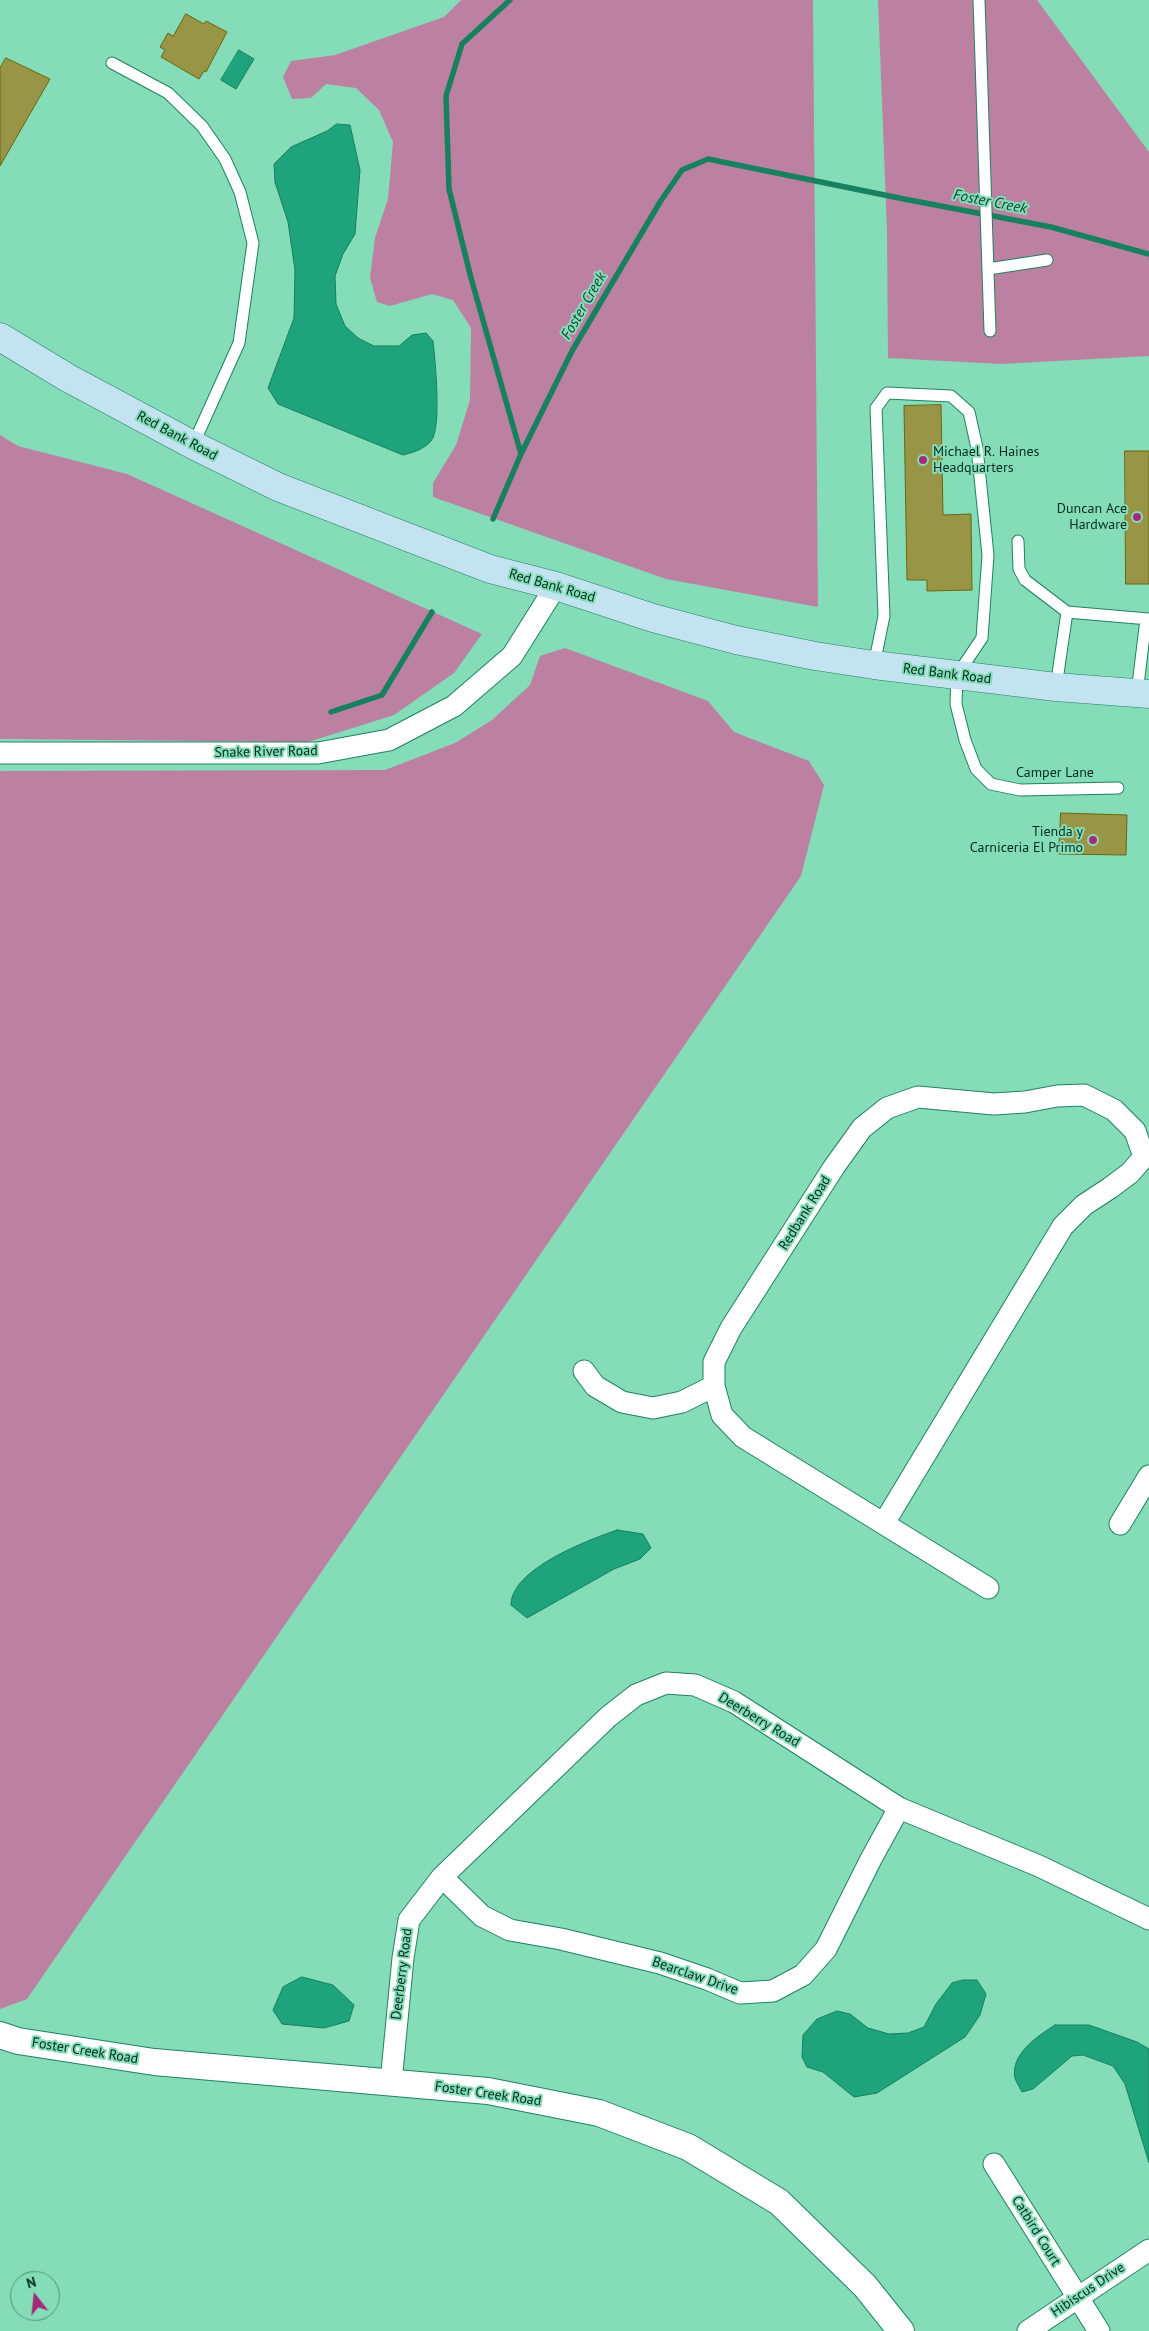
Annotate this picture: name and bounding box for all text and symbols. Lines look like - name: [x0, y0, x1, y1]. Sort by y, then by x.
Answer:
- water label: Foster Creek: [952, 186, 1028, 218]
- water label: Foster Creek: [558, 269, 610, 343]
- street label: Red Bank Road: [134, 408, 220, 464]
- place label: Michael R. Haines Headquarters: [933, 444, 1040, 477]
- marker: Michael R. Haines Headquarters: [917, 454, 929, 466]
- place label: Duncan Ace Hardware: [1057, 501, 1127, 534]
- marker: Duncan Ace Hardware: [1131, 511, 1143, 523]
- street label: Red Bank Road: [507, 566, 597, 606]
- street label: Red Bank Road: [902, 660, 992, 688]
- street label: Snake River Road: [214, 743, 318, 761]
- street label: Camper Lane: [1016, 765, 1094, 781]
- place label: Tienda y Carniceria El Primo: [970, 824, 1083, 856]
- marker: Tienda y Carniceria El Primo: [1087, 834, 1099, 846]
- street label: Redbank Road: [775, 1173, 835, 1253]
- street label: Deerberry Road: [715, 1689, 803, 1751]
- street label: Deerberry Road: [388, 1927, 416, 2021]
- street label: Bearclaw Drive: [650, 1953, 740, 1999]
- street label: Foster Creek Road: [31, 2034, 139, 2068]
- street label: Foster Creek Road: [434, 2078, 542, 2110]
- street label: Catbird Court: [1008, 2193, 1064, 2269]
- street label: Hibiscus Drive: [1048, 2259, 1128, 2321]
- north arrow: [10, 2271, 60, 2321]
- text: N: [24, 2273, 38, 2292]

